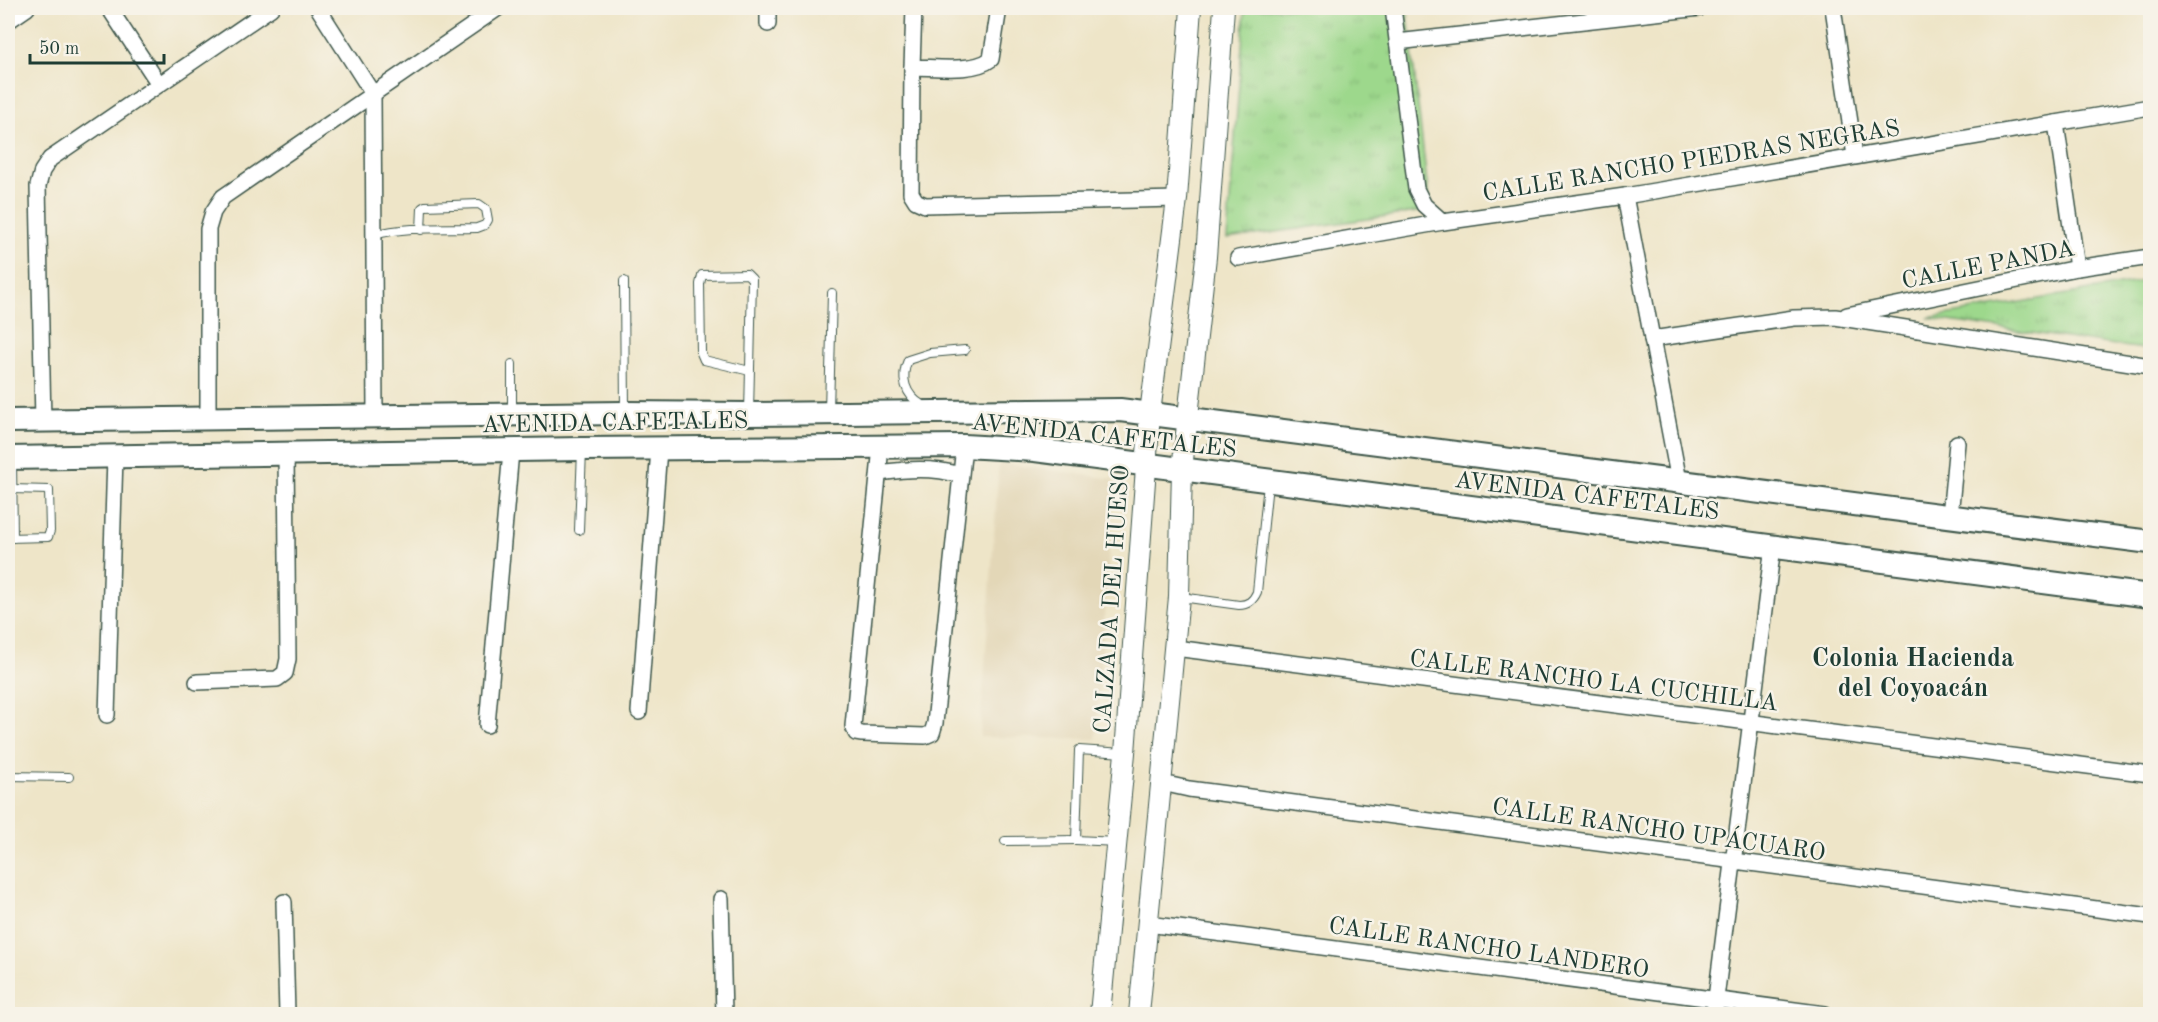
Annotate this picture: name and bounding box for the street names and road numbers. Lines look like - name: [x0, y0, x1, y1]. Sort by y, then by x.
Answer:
- street label: CALLE RANCHO PIEDRAS NEGRAS: [1481, 117, 1902, 207]
- street label: CALLE PANDA: [1900, 237, 2077, 294]
- street label: AVENIDA CAFETALES: [482, 410, 749, 438]
- street label: AVENIDA CAFETALES: [970, 411, 1238, 463]
- street label: CALZADA DEL HUESO: [1092, 464, 1134, 734]
- street label: AVENIDA CAFETALES: [1453, 469, 1721, 525]
- street label: CALLE RANCHO LA CUCHILLA: [1408, 647, 1779, 717]
- street label: CALLE RANCHO UPÁCUARO: [1490, 792, 1828, 866]
- street label: CALLE RANCHO LANDERO: [1327, 915, 1650, 983]

